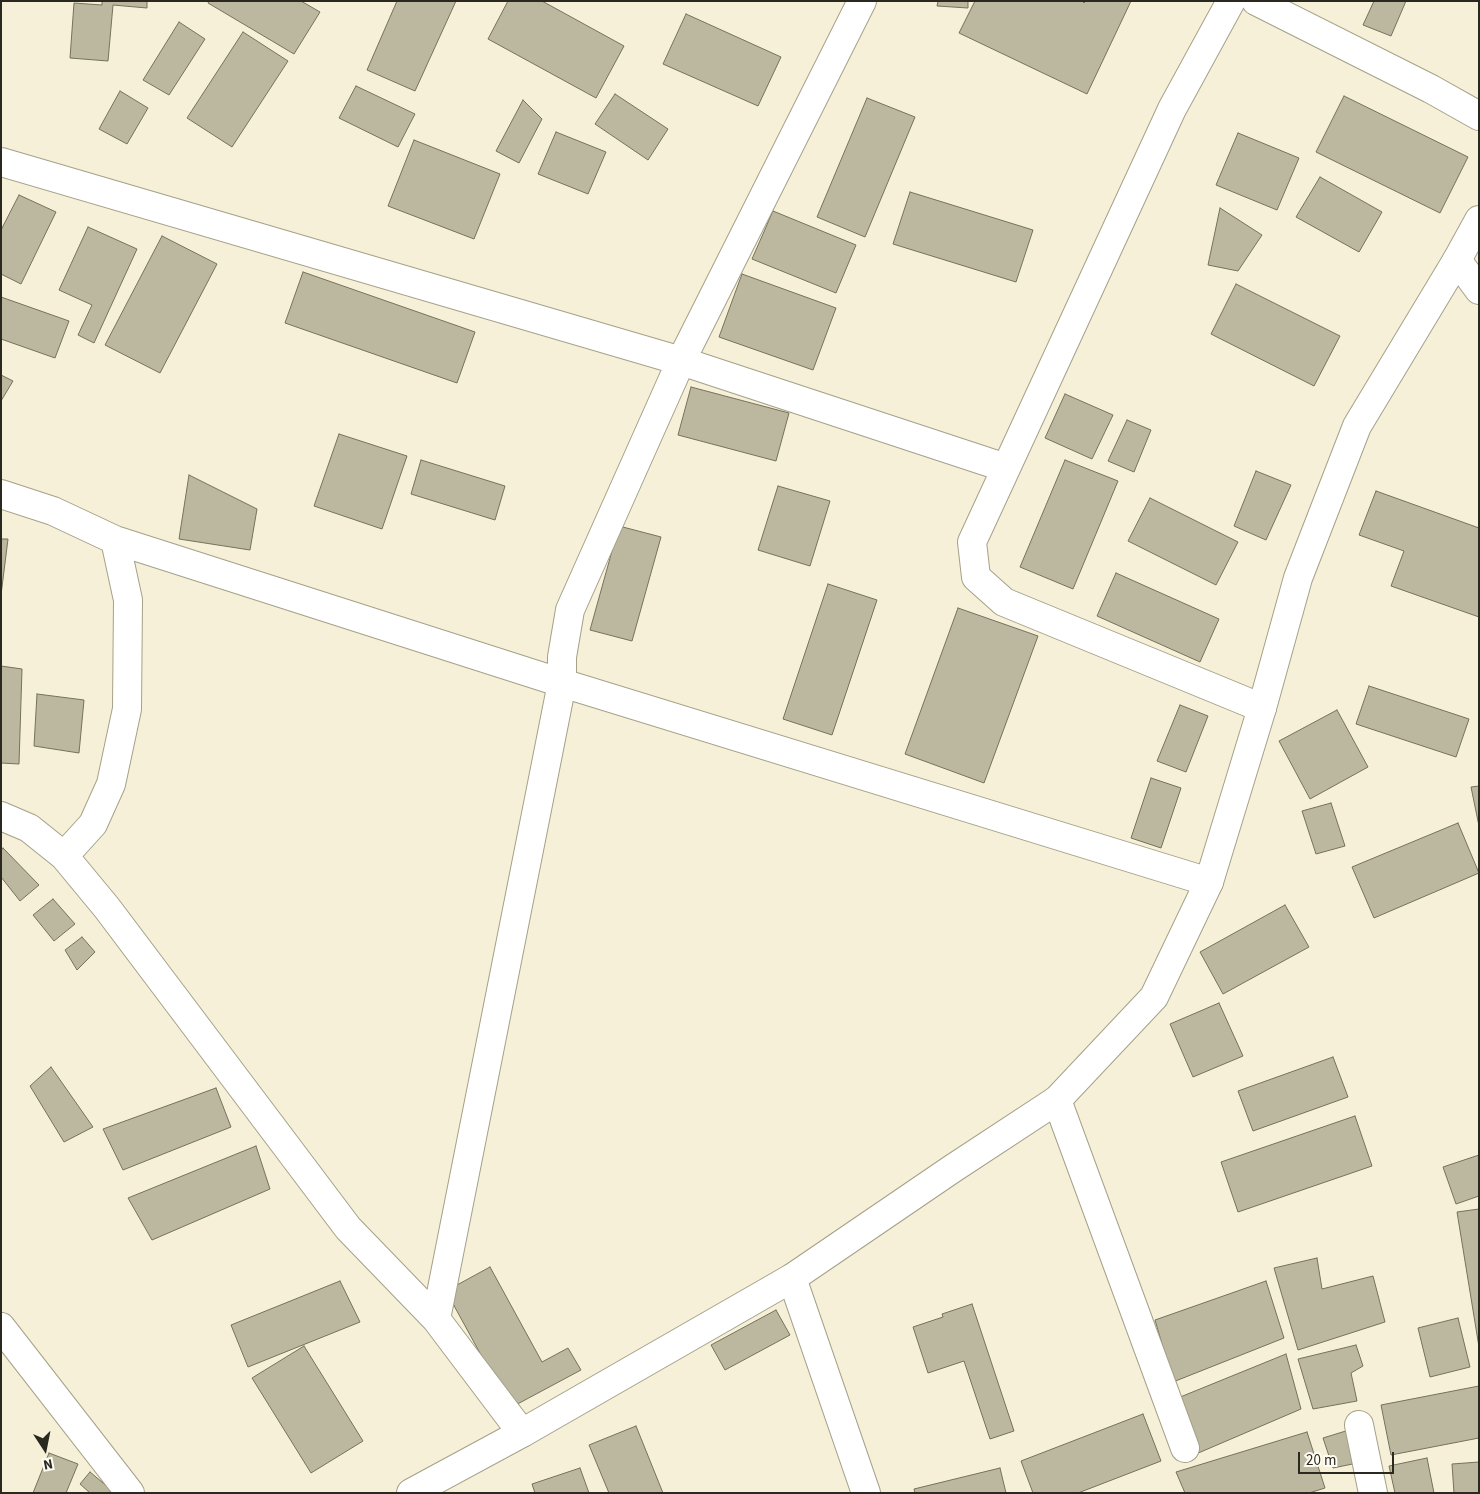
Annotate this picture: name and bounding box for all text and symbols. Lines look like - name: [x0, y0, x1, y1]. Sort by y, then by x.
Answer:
- north arrow: [20, 1424, 70, 1474]
- scale bar: [1300, 1442, 1396, 1474]
- text: 20 m: [1306, 1450, 1336, 1471]
- text: N: [41, 1453, 54, 1474]

